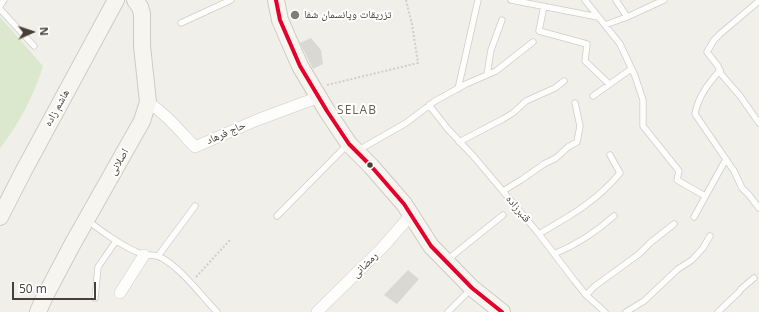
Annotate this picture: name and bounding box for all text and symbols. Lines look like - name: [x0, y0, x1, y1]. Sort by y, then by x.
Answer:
- place label: تزریقات وپانسمان شفا: [304, 8, 392, 22]
- marker: تزریقات وپانسمان شفا: [289, 9, 301, 21]
- north arrow: [12, 12, 52, 52]
- text: N: [37, 26, 52, 36]
- street label: هاشم زاده: [41, 87, 73, 129]
- district label: SELAB: [337, 104, 377, 118]
- street label: حاج فرهاد: [204, 119, 248, 147]
- street label: اصلانی: [106, 146, 132, 178]
- unlabelled marker: [365, 160, 375, 170]
- street label: قنبرزاده: [503, 193, 533, 225]
- street label: رمضانی: [349, 249, 381, 281]
- scale bar: [14, 274, 98, 300]
- text: 50 m: [19, 280, 47, 297]

